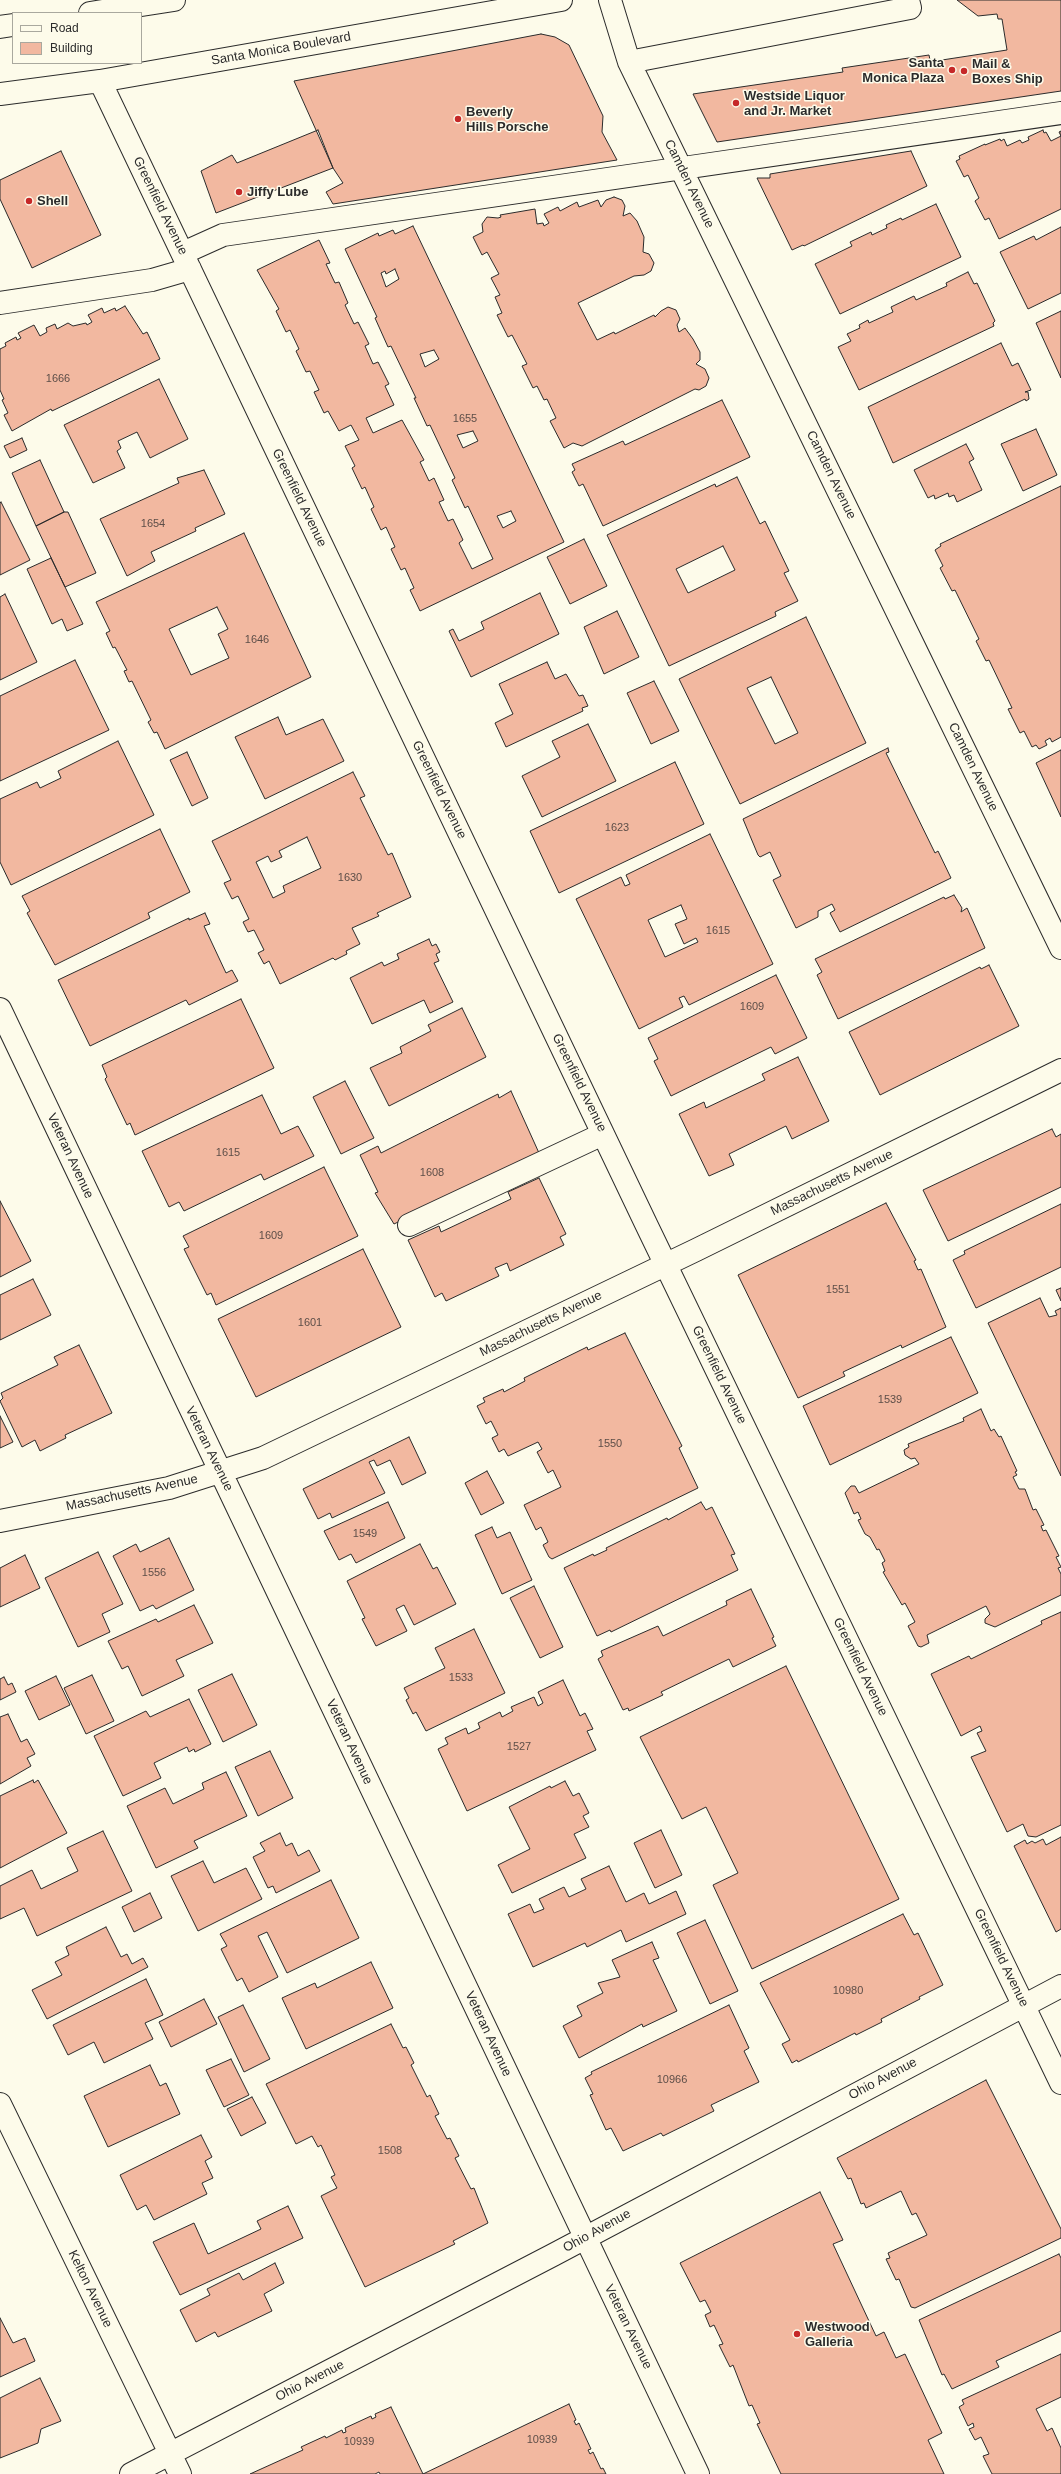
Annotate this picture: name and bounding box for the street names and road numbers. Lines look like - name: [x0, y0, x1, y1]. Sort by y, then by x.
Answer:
- street label: Santa Monica Boulevard: [210, 29, 352, 69]
- street label: Camden Avenue: [661, 137, 717, 231]
- street label: Greenfield Avenue: [129, 154, 191, 258]
- street label: Camden Avenue: [803, 428, 859, 522]
- street label: Greenfield Avenue: [268, 446, 330, 550]
- street label: Camden Avenue: [945, 720, 1001, 814]
- street label: Greenfield Avenue: [408, 738, 470, 842]
- street label: Greenfield Avenue: [548, 1031, 610, 1135]
- street label: Veteran Avenue: [43, 1111, 97, 1201]
- street label: Massachusetts Avenue: [768, 1147, 896, 1219]
- street label: Massachusetts Avenue: [477, 1288, 605, 1360]
- street label: Greenfield Avenue: [688, 1323, 750, 1427]
- street label: Veteran Avenue: [182, 1404, 236, 1494]
- street label: Massachusetts Avenue: [65, 1471, 199, 1515]
- street label: Greenfield Avenue: [829, 1615, 891, 1719]
- street label: Veteran Avenue: [322, 1697, 376, 1787]
- street label: Greenfield Avenue: [970, 1906, 1032, 2010]
- street label: Veteran Avenue: [461, 1989, 515, 2079]
- street label: Ohio Avenue: [846, 2055, 920, 2103]
- street label: Ohio Avenue: [560, 2206, 634, 2256]
- street label: Kelton Avenue: [65, 2248, 115, 2330]
- street label: Veteran Avenue: [601, 2282, 655, 2372]
- street label: Ohio Avenue: [273, 2357, 347, 2405]

